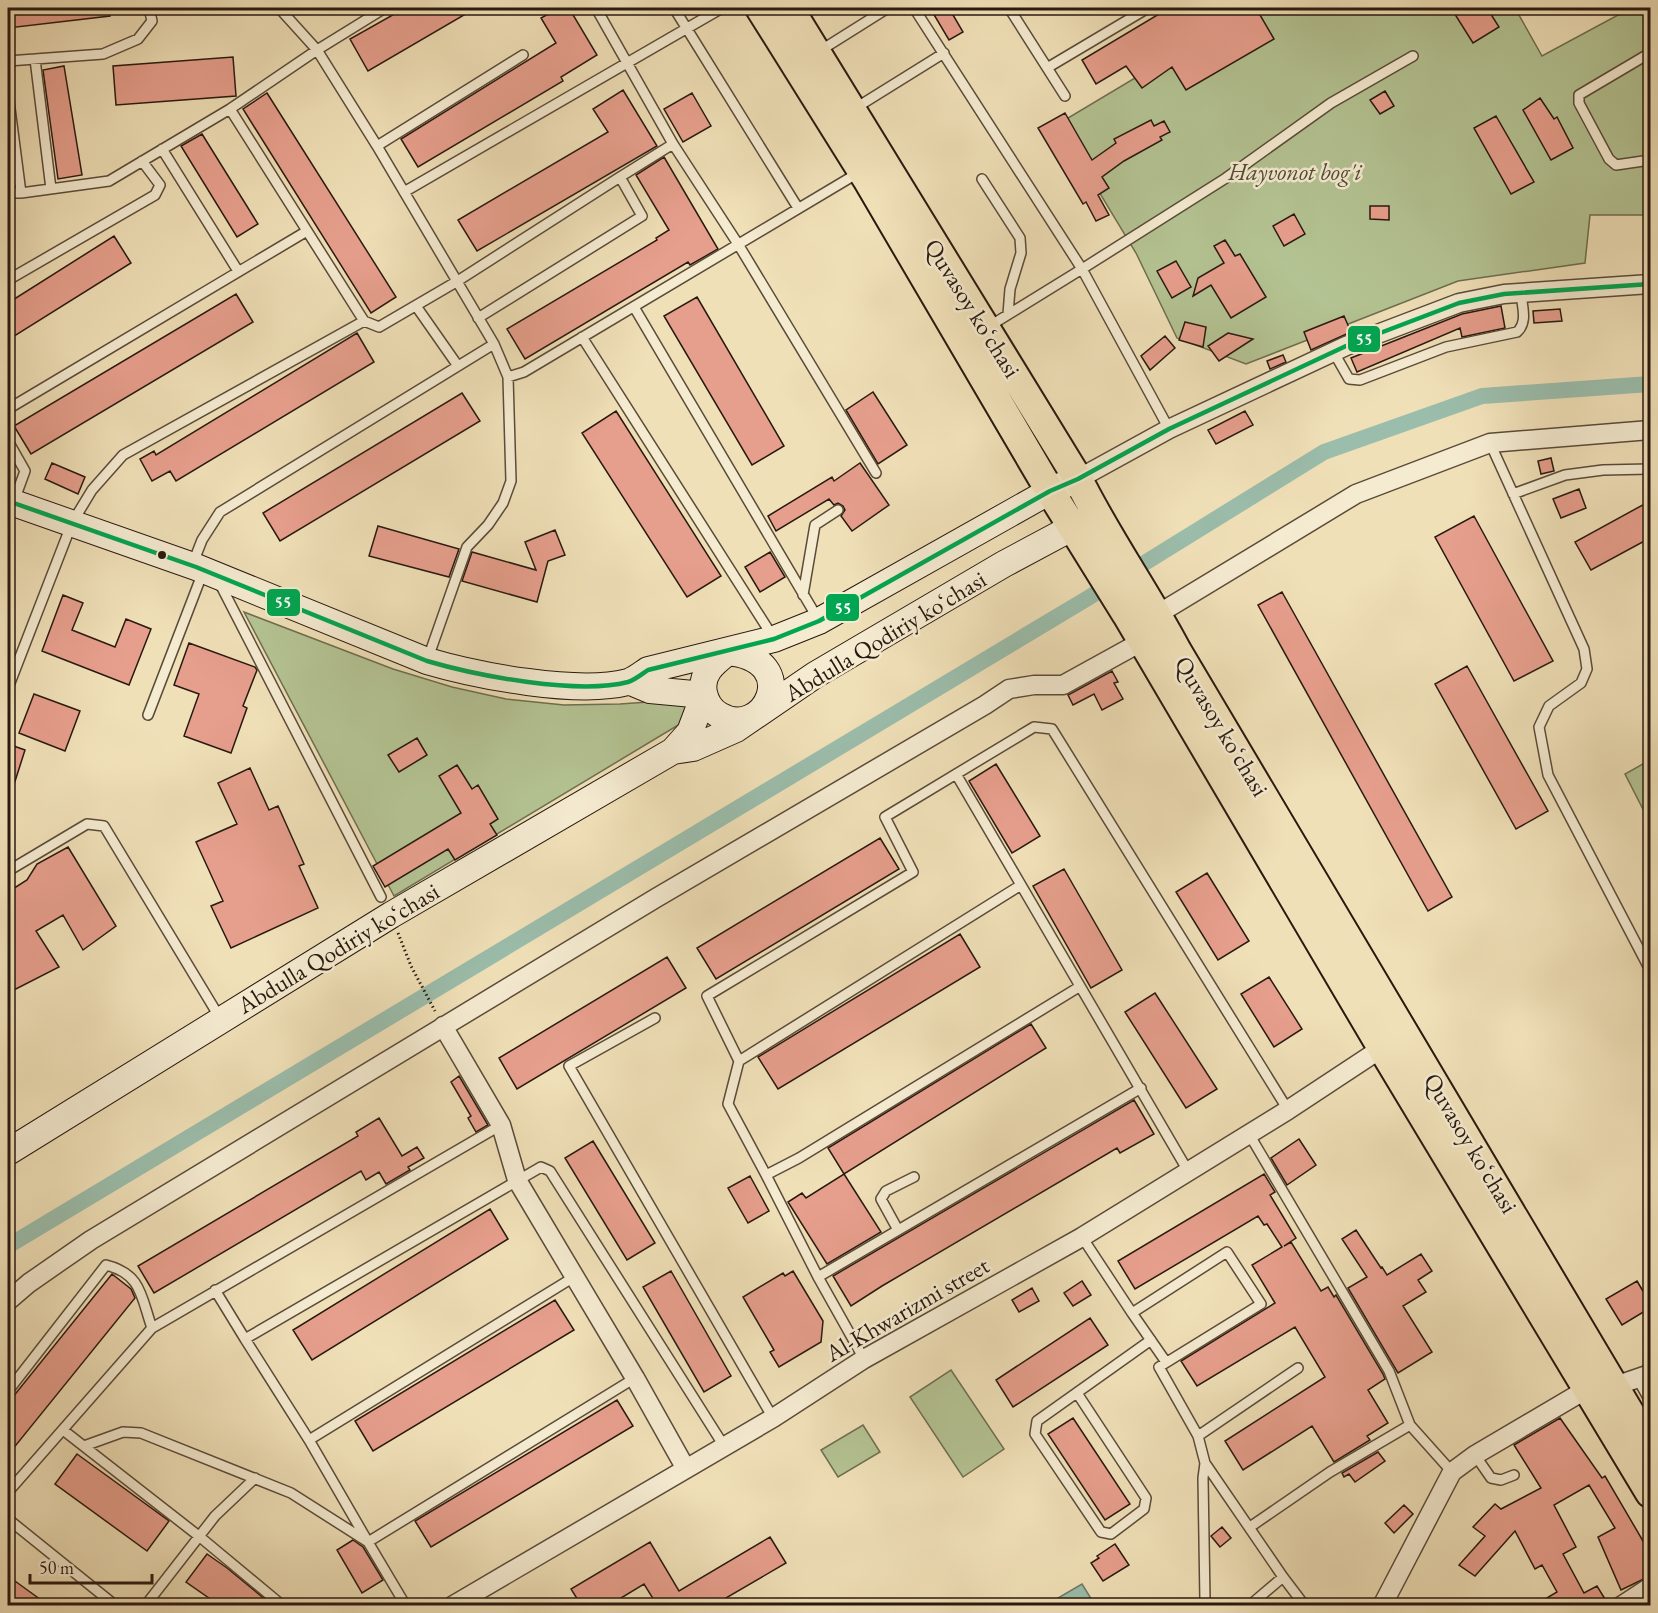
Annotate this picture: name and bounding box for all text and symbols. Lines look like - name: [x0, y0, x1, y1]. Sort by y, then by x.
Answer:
- park label: Hayvonot bog'i: [1227, 156, 1363, 187]
- street label: Quvasoy koʻchasi: [918, 233, 1028, 383]
- line badge: 55: [1347, 325, 1381, 353]
- text: 55: [1356, 329, 1372, 350]
- unlabelled marker: [156, 549, 168, 561]
- street label: Abdulla Qodiriy koʻchasi: [777, 563, 992, 709]
- line badge: 55: [266, 588, 301, 617]
- text: 55: [275, 592, 291, 613]
- line badge: 55: [825, 593, 860, 622]
- text: 55: [835, 598, 851, 619]
- street label: Quvasoy koʻchasi: [1168, 650, 1276, 802]
- street label: Abdulla Qodiriy koʻchasi: [230, 875, 445, 1021]
- street label: Quvasoy koʻchasi: [1417, 1067, 1525, 1219]
- street label: Al-Khwarizmi street: [819, 1249, 995, 1369]
- scale bar: [30, 1547, 152, 1585]
- text: 50 m: [39, 1556, 74, 1579]

